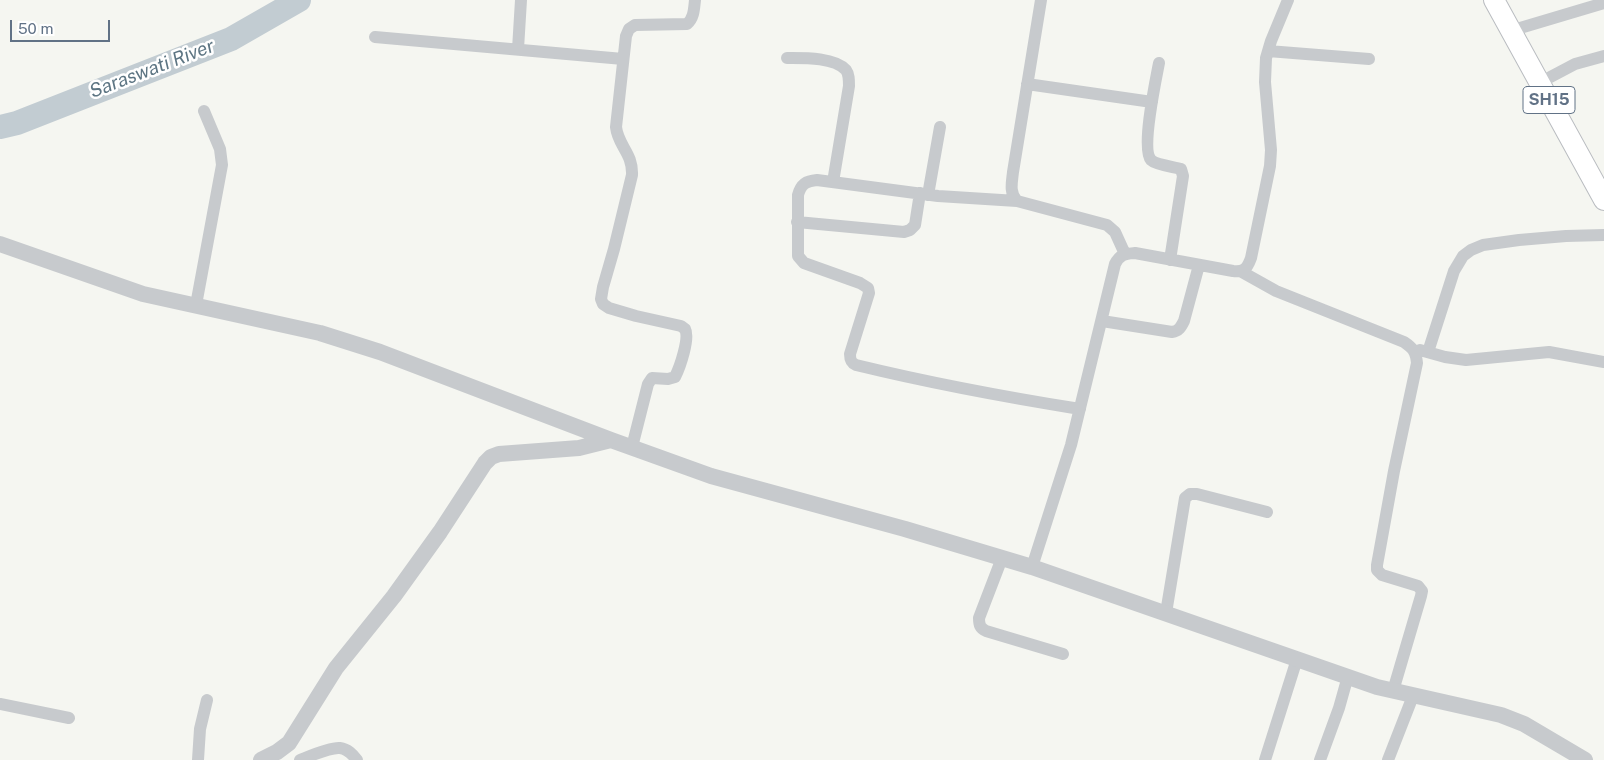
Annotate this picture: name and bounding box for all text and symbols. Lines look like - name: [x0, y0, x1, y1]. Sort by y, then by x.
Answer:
- scale bar: [12, 10, 112, 42]
- text: 50 m: [18, 20, 53, 37]
- water label: Saraswati River: [86, 35, 218, 103]
- road number: SH15: [1523, 86, 1575, 114]

